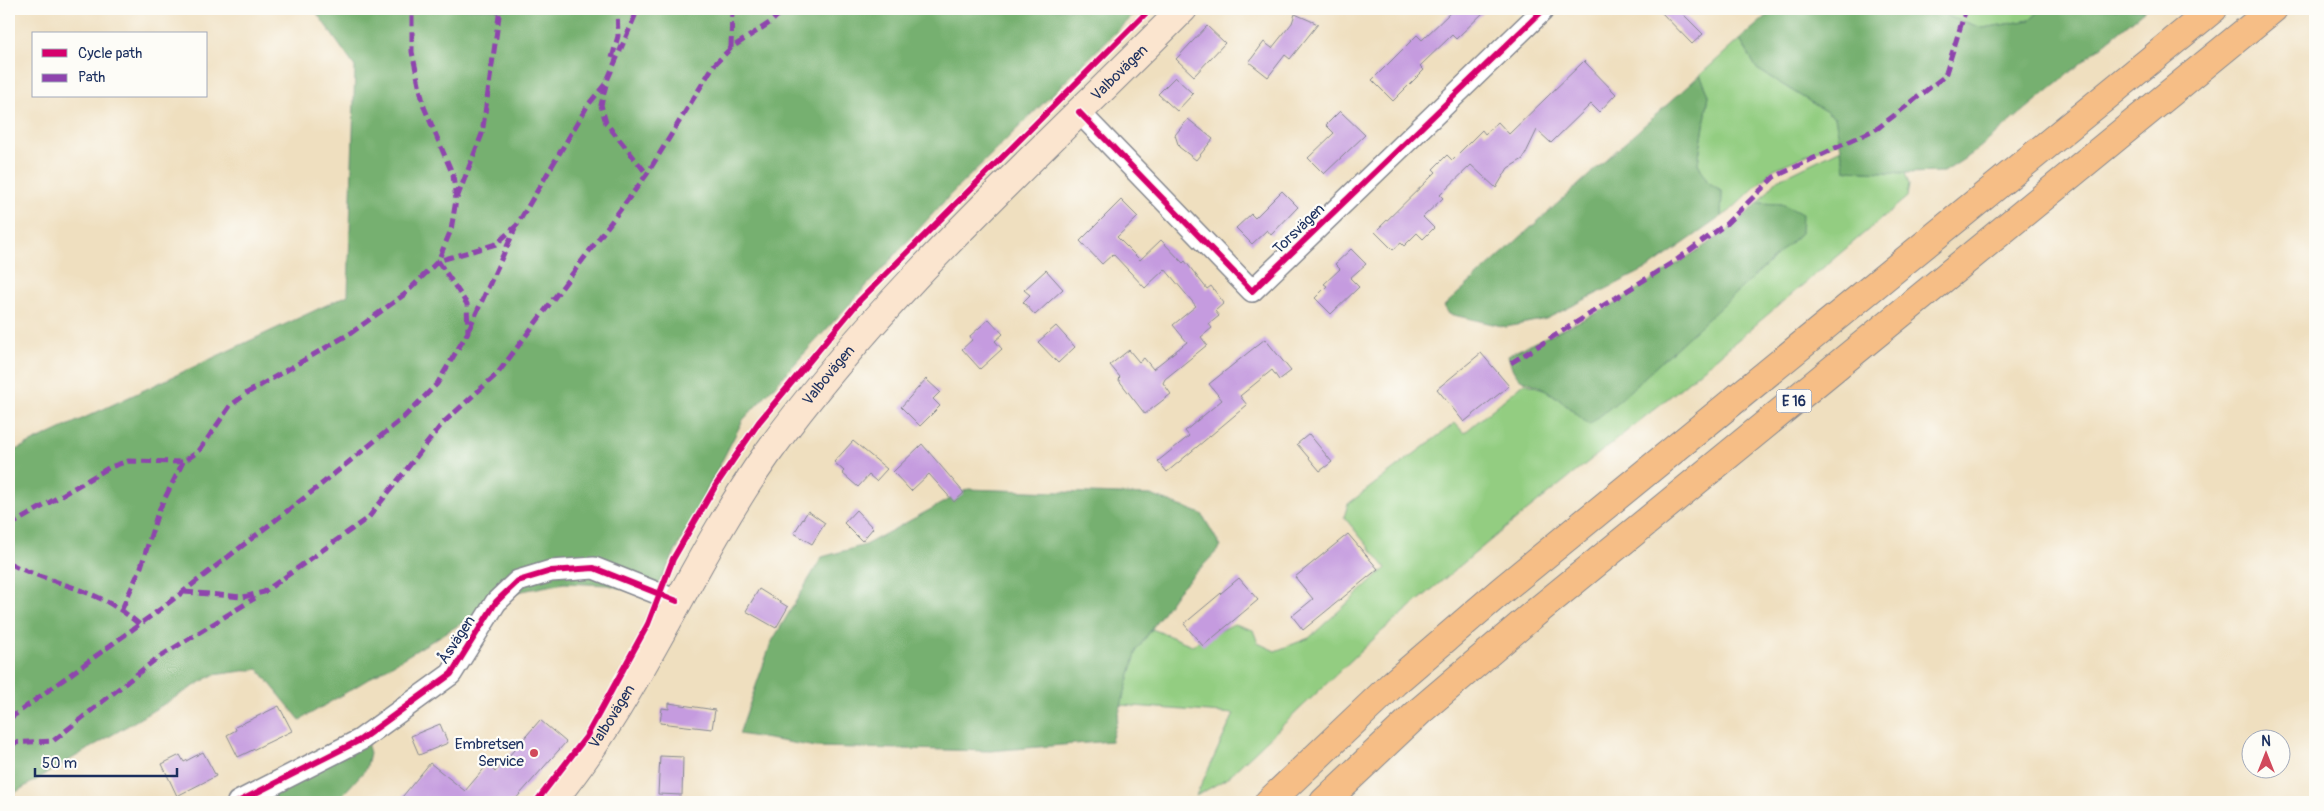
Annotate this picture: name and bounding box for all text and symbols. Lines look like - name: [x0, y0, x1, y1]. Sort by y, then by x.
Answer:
- legend: [32, 32, 208, 98]
- street label: Valbovägen: [1087, 40, 1152, 104]
- text: Cycle path: [78, 44, 142, 63]
- text: Path: [78, 68, 105, 87]
- street label: Torsvägen: [1269, 200, 1329, 258]
- street label: Valbovägen: [798, 341, 859, 409]
- road number: E 16: [1776, 390, 1812, 412]
- street label: Åsvägen: [434, 612, 480, 668]
- street label: Valbovägen: [584, 681, 639, 752]
- north arrow: [2242, 728, 2292, 778]
- text: N: [2261, 733, 2271, 750]
- place label: Embretsen Service: [455, 735, 525, 771]
- scale bar: [35, 746, 178, 778]
- marker: Embretsen Service: [528, 747, 540, 759]
- text: 50 m: [42, 754, 77, 773]

